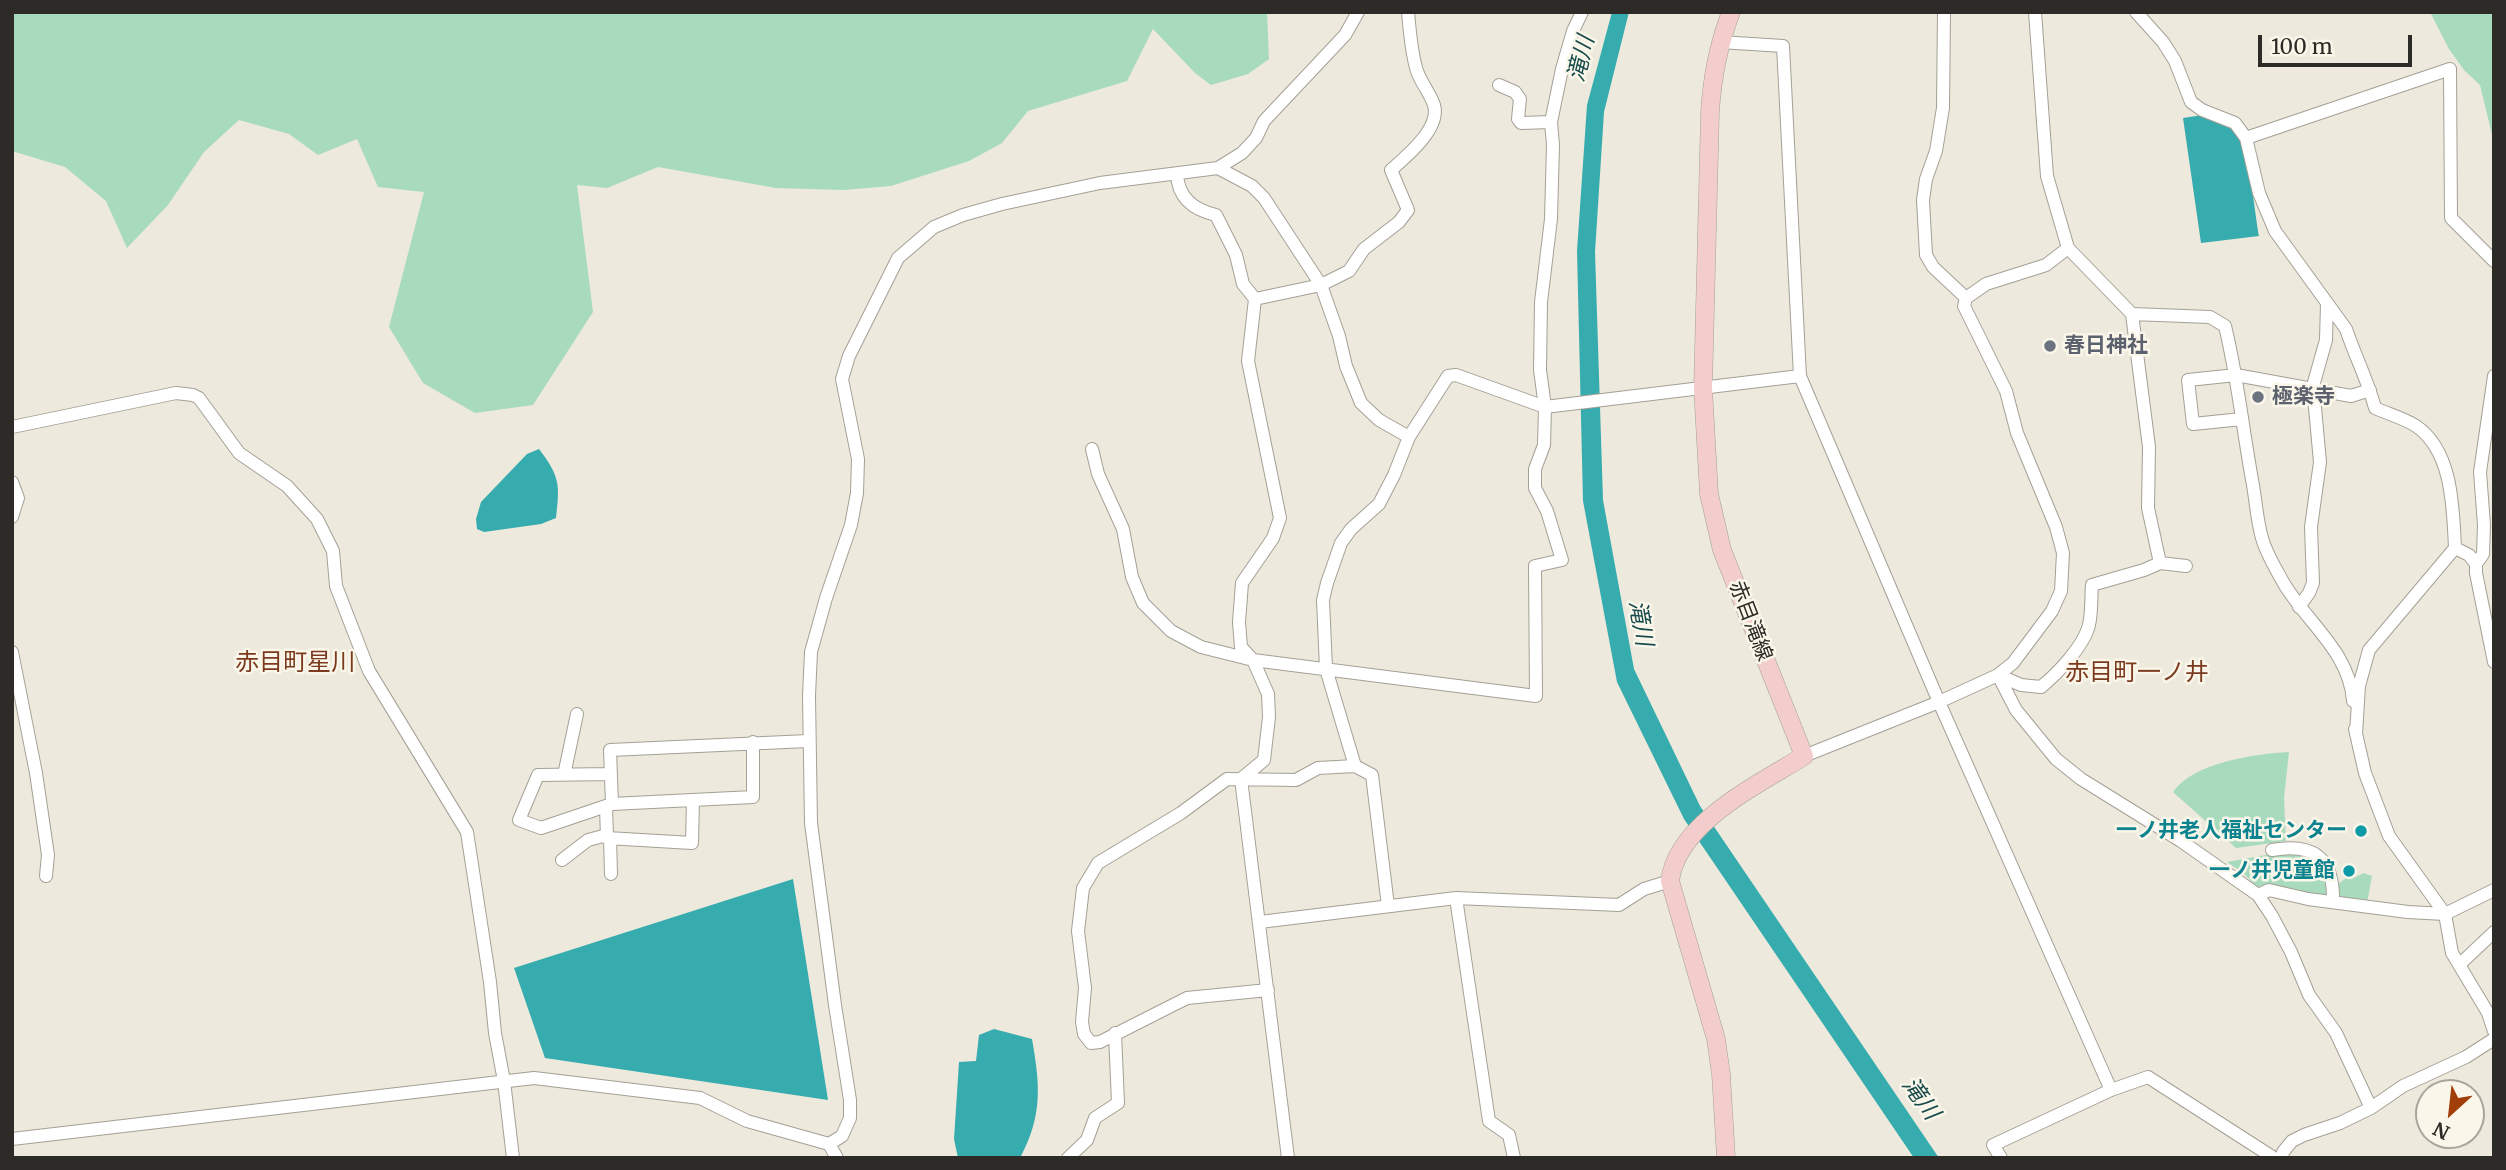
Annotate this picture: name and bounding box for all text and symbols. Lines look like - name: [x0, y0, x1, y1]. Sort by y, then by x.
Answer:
- scale bar: [2261, 21, 2415, 65]
- water label: 滝川: [1563, 33, 1601, 85]
- text: 100 m: [2271, 33, 2333, 60]
- place label: 春日神社: [2064, 333, 2148, 359]
- marker: 春日神社: [2042, 338, 2058, 354]
- place label: 極楽寺: [2272, 384, 2335, 410]
- marker: 極楽寺: [2250, 389, 2266, 405]
- street label: 赤目滝線: [1723, 577, 1777, 665]
- water label: 滝川: [1622, 598, 1658, 648]
- district label: 赤目町星川: [235, 649, 355, 677]
- district label: 赤目町一ノ井: [2065, 659, 2209, 687]
- place label: 一ノ井老人福祉センター: [2116, 818, 2347, 844]
- marker: 一ノ井老人福祉センター: [2353, 823, 2369, 839]
- place label: 一ノ井児童館: [2209, 858, 2335, 884]
- marker: 一ノ井児童館: [2341, 863, 2357, 879]
- water label: 滝川: [1895, 1072, 1945, 1126]
- north arrow: [2415, 1079, 2485, 1149]
- text: N: [2429, 1117, 2454, 1145]

